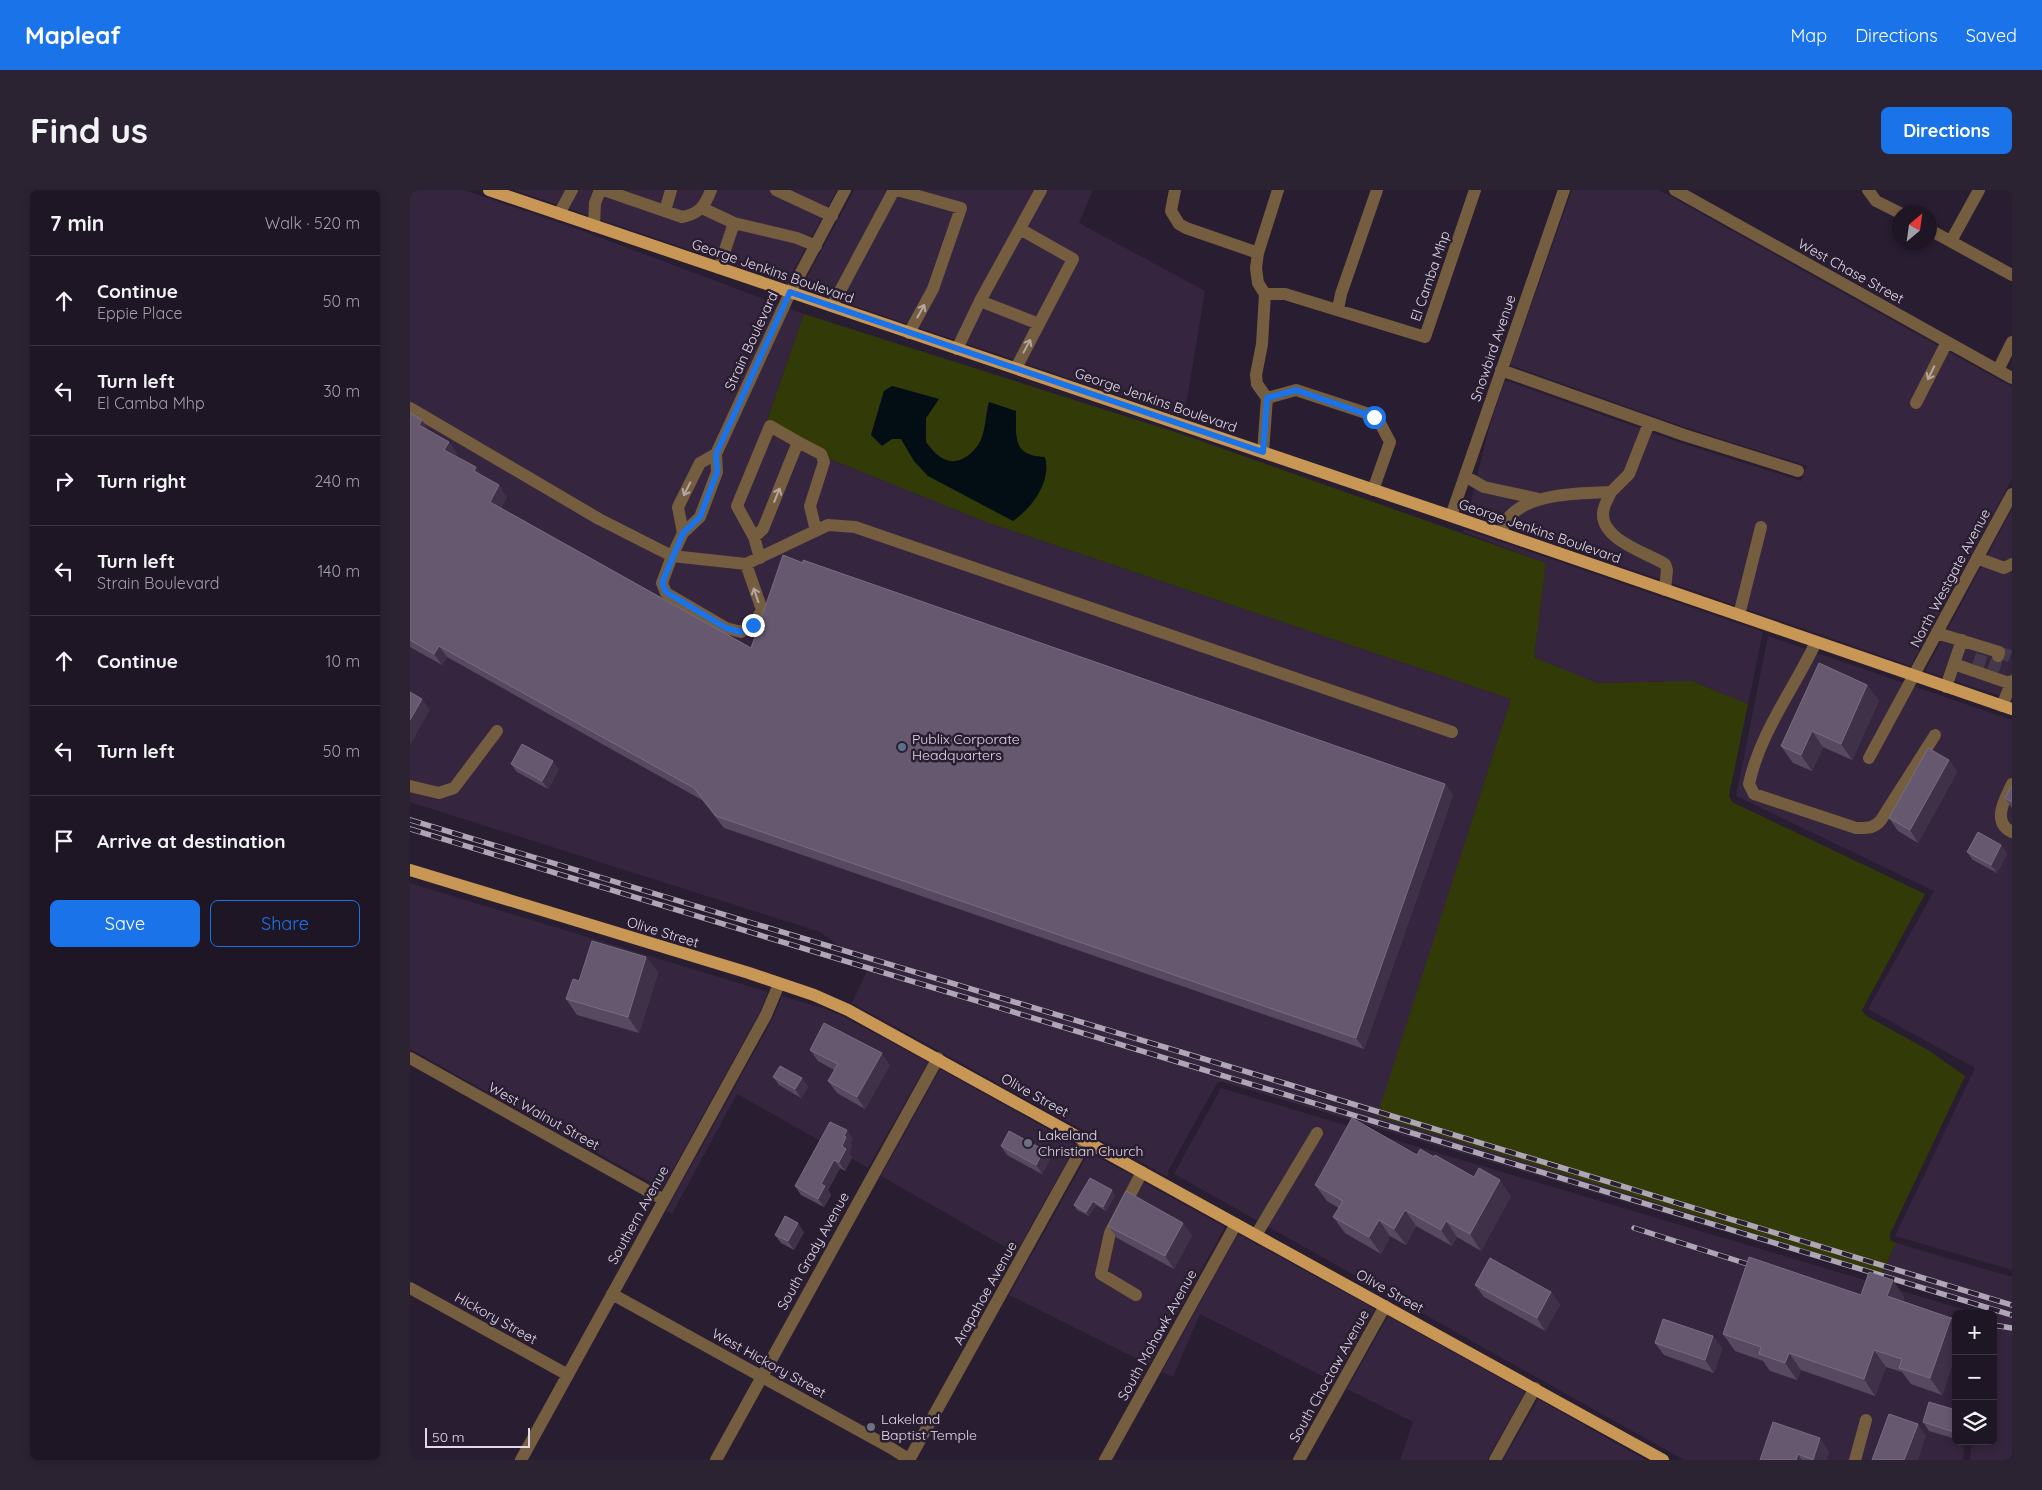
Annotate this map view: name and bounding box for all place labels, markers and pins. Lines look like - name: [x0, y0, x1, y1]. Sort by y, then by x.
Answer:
- place label: Publix Corporate Headquarters: [912, 730, 1020, 764]
- marker: Publix Corporate Headquarters: [896, 741, 908, 753]
- place label: Lakeland Christian Church: [1038, 1126, 1144, 1160]
- marker: Lakeland Christian Church: [1022, 1137, 1034, 1149]
- place label: Lakeland Baptist Temple: [881, 1410, 977, 1444]
- marker: Lakeland Baptist Temple: [865, 1421, 877, 1433]

